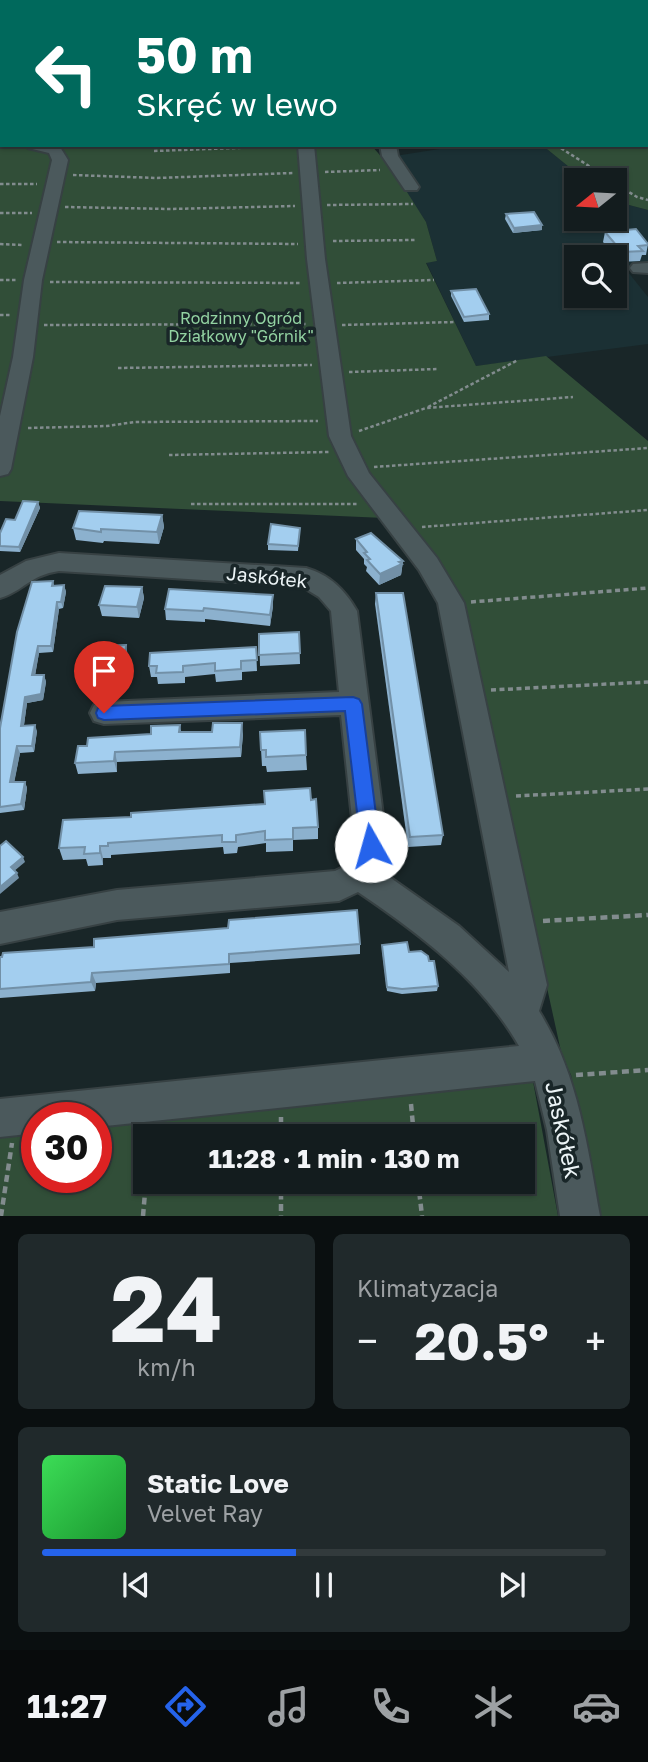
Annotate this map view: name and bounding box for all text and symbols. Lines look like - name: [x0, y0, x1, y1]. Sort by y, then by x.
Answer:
- text: 50 m: [136, 25, 253, 84]
- icon: left: [21, 28, 112, 119]
- text: Skręć w lewo: [136, 85, 338, 123]
- north arrow: [564, 168, 626, 231]
- map controls: [564, 168, 627, 308]
- button: search: [564, 245, 627, 308]
- park label: Rodzinny Ogród Działkowy "Górnik": [168, 308, 314, 346]
- street label: Jaskółek: [225, 561, 309, 592]
- pin: [74, 641, 134, 713]
- icon: arrive: [85, 652, 123, 690]
- position arrow: [334, 809, 408, 883]
- street label: Jaskółek: [540, 1079, 588, 1181]
- speed limit sign: 30: [21, 1102, 112, 1193]
- text: 11:28 · 1 min · 130 m: [208, 1143, 460, 1174]
- text: 24: [110, 1253, 223, 1362]
- text: Klimatyzacja: [357, 1274, 498, 1302]
- text: 20.5°: [414, 1309, 549, 1371]
- text: −: [357, 1318, 378, 1363]
- text: +: [585, 1318, 606, 1363]
- text: km/h: [137, 1353, 196, 1381]
- text: Static Love: [147, 1468, 289, 1499]
- text: Velvet Ray: [147, 1499, 263, 1527]
- icon: previous: [117, 1566, 155, 1604]
- icon: pause: [305, 1566, 343, 1604]
- icon: next: [493, 1566, 531, 1604]
- icon: directions: [161, 1682, 210, 1731]
- icon: music: [264, 1682, 313, 1731]
- icon: phone: [366, 1682, 415, 1731]
- icon: climate: [469, 1682, 518, 1731]
- icon: car: [572, 1682, 621, 1731]
- text: 11:27: [27, 1687, 107, 1725]

